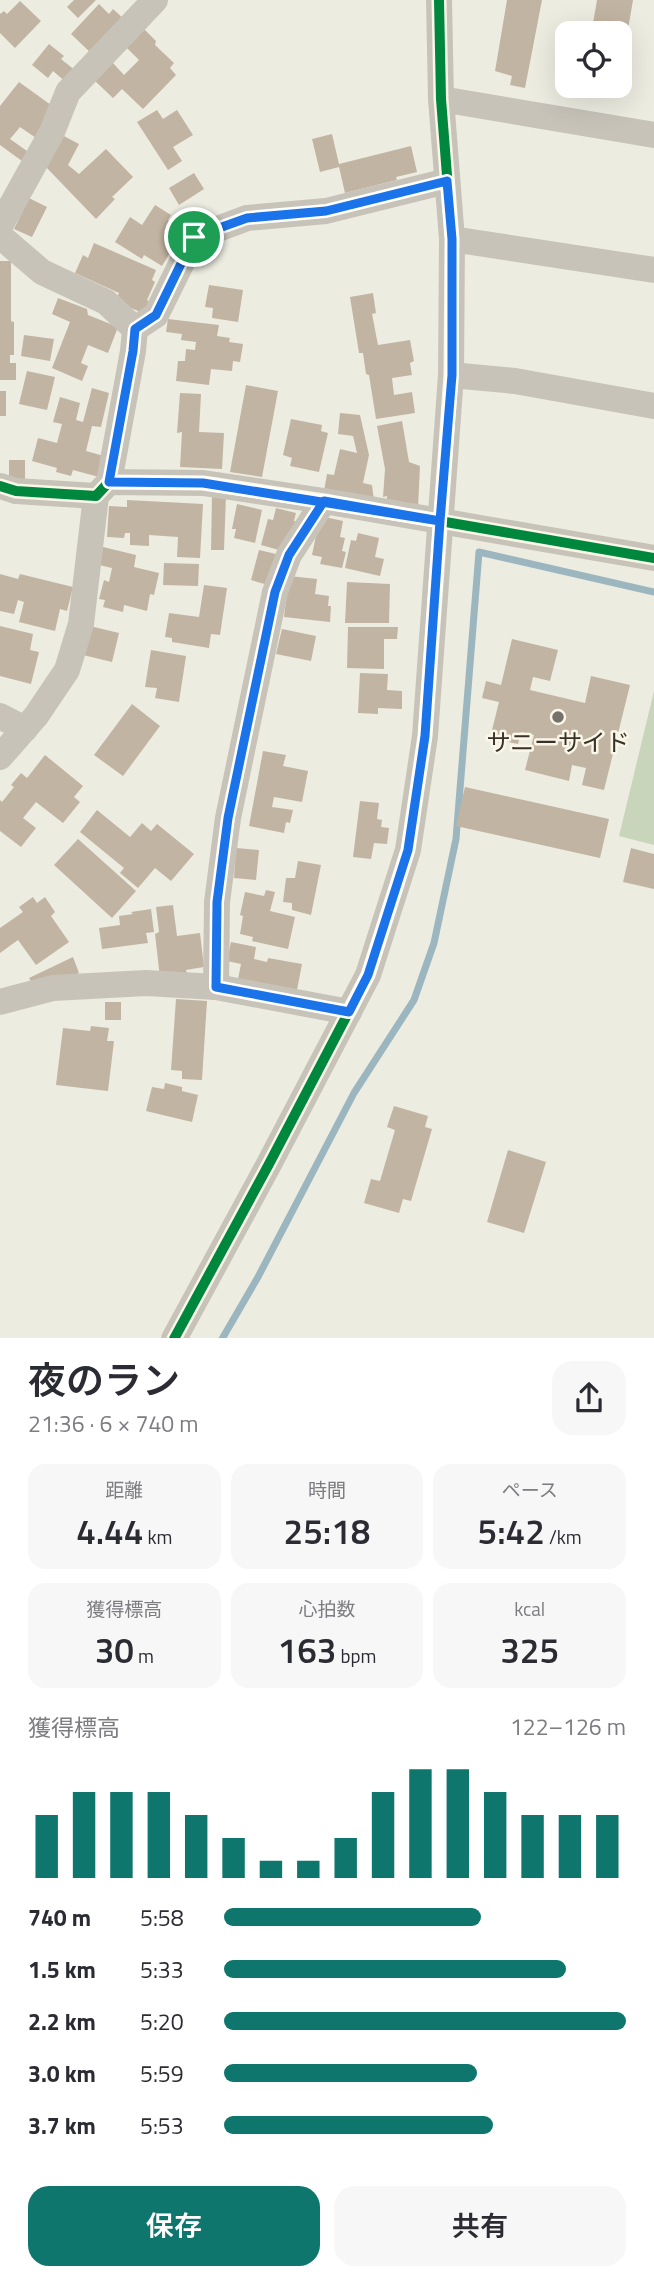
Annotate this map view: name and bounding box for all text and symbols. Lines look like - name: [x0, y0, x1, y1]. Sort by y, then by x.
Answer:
- map controls: [555, 21, 632, 98]
- button: locate: [555, 21, 632, 98]
- pin: [164, 207, 224, 267]
- icon: arrive: [175, 218, 213, 256]
- marker: サニーサイド: [550, 709, 566, 725]
- place label: サニーサイド: [486, 724, 630, 760]
- text: 夜のラン: [28, 1351, 180, 1409]
- button: share: [552, 1361, 626, 1435]
- text: 21:36 · 6 × 740 m: [28, 1406, 198, 1441]
- text: 距離: [105, 1475, 143, 1504]
- text: 時間: [308, 1475, 346, 1504]
- text: ペース: [502, 1475, 558, 1504]
- text: 4.44: [76, 1504, 143, 1558]
- text: 25:18: [284, 1504, 370, 1558]
- text: 5:42: [478, 1504, 545, 1558]
- text: km: [143, 1522, 173, 1551]
- text: /km: [545, 1522, 582, 1551]
- text: 獲得標高: [86, 1594, 162, 1623]
- text: 心拍数: [298, 1594, 356, 1623]
- text: kcal: [514, 1594, 545, 1623]
- text: 30: [95, 1623, 134, 1677]
- text: 163: [278, 1623, 336, 1677]
- text: 325: [500, 1623, 559, 1677]
- text: m: [134, 1641, 154, 1670]
- text: bpm: [336, 1641, 376, 1670]
- text: 122–126 m: [510, 1709, 626, 1744]
- text: 獲得標高: [28, 1710, 120, 1745]
- text: 740 m: [28, 1900, 91, 1935]
- text: 5:58: [140, 1900, 184, 1935]
- text: 1.5 km: [28, 1952, 96, 1987]
- text: 5:33: [140, 1952, 184, 1987]
- text: 2.2 km: [28, 2004, 96, 2039]
- text: 5:20: [140, 2004, 184, 2039]
- text: 3.0 km: [28, 2056, 96, 2091]
- text: 5:59: [140, 2056, 184, 2091]
- text: 3.7 km: [28, 2108, 96, 2143]
- text: 5:53: [140, 2108, 184, 2143]
- button: 保存: [28, 2186, 320, 2266]
- button: 共有: [334, 2186, 626, 2266]

